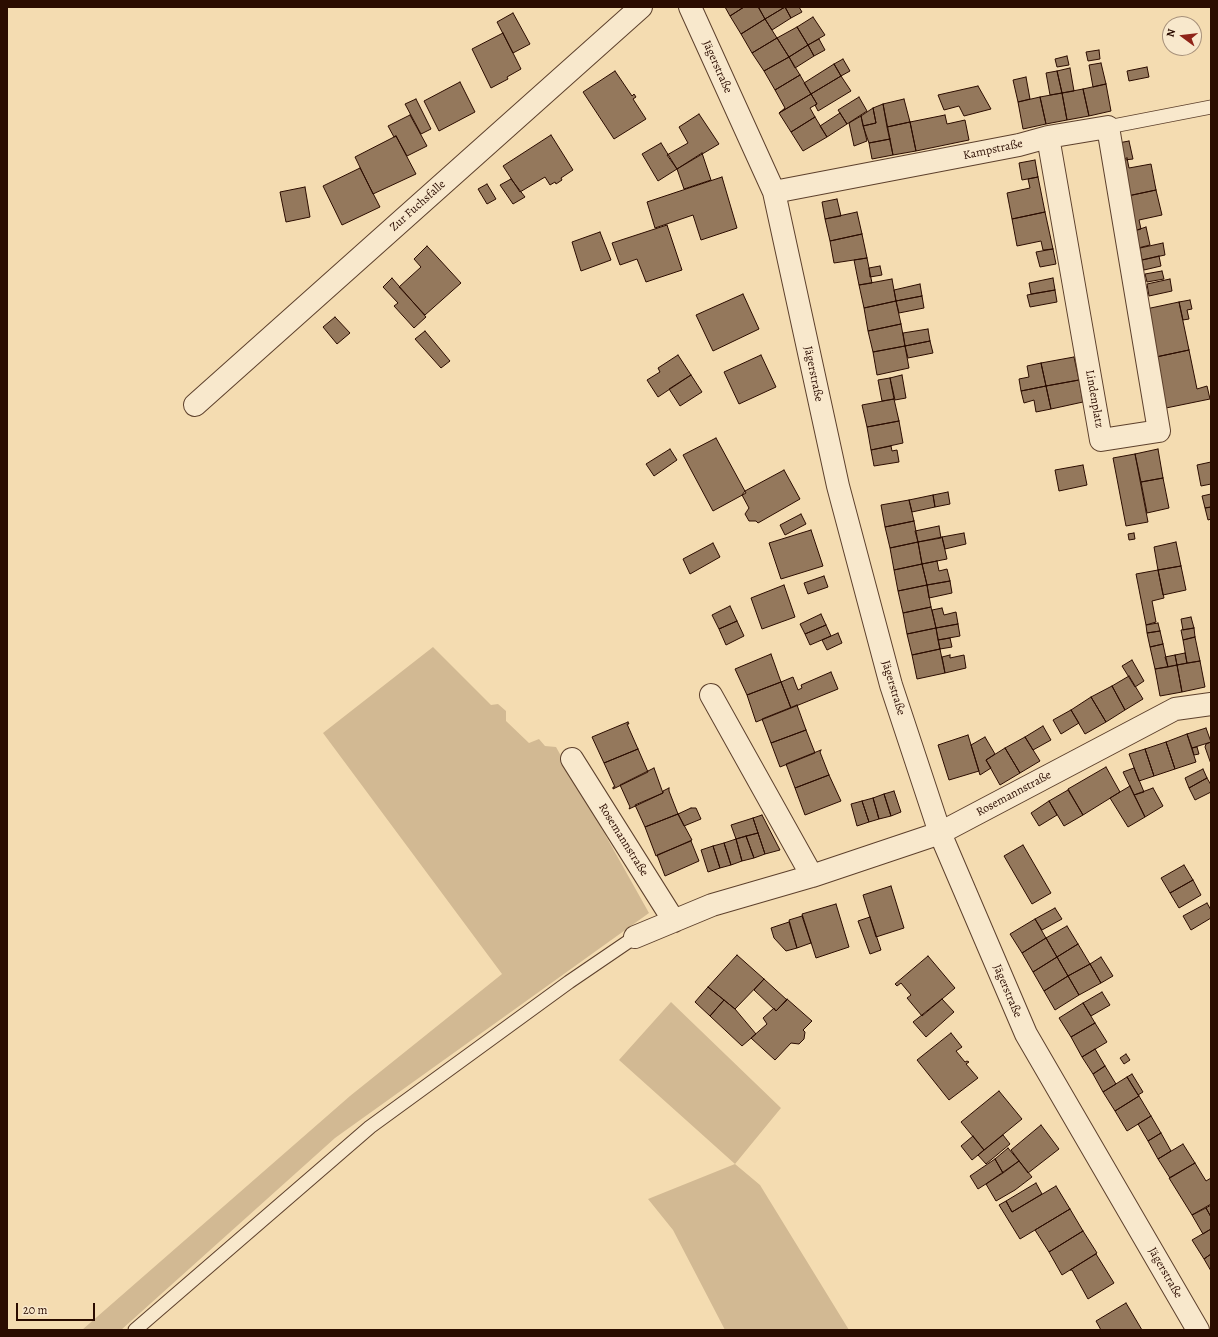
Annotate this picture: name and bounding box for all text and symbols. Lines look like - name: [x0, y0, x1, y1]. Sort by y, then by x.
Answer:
- north arrow: [1162, 16, 1202, 56]
- text: N: [1163, 27, 1179, 39]
- street label: Jägerstraße: [699, 38, 735, 96]
- street label: Kampstraße: [962, 137, 1024, 163]
- street label: Zur Fuchsfalle: [387, 177, 449, 235]
- street label: Jägerstraße: [800, 345, 826, 403]
- street label: Lindenplatz: [1082, 369, 1106, 429]
- street label: Jägerstraße: [878, 659, 908, 717]
- street label: Rosemannstraße: [974, 768, 1054, 820]
- street label: Rosemannstraße: [595, 801, 651, 879]
- street label: Jägerstraße: [989, 962, 1025, 1020]
- street label: Jägerstraße: [1145, 1245, 1185, 1301]
- scale bar: [18, 1295, 97, 1321]
- text: 20 m: [23, 1302, 47, 1318]

